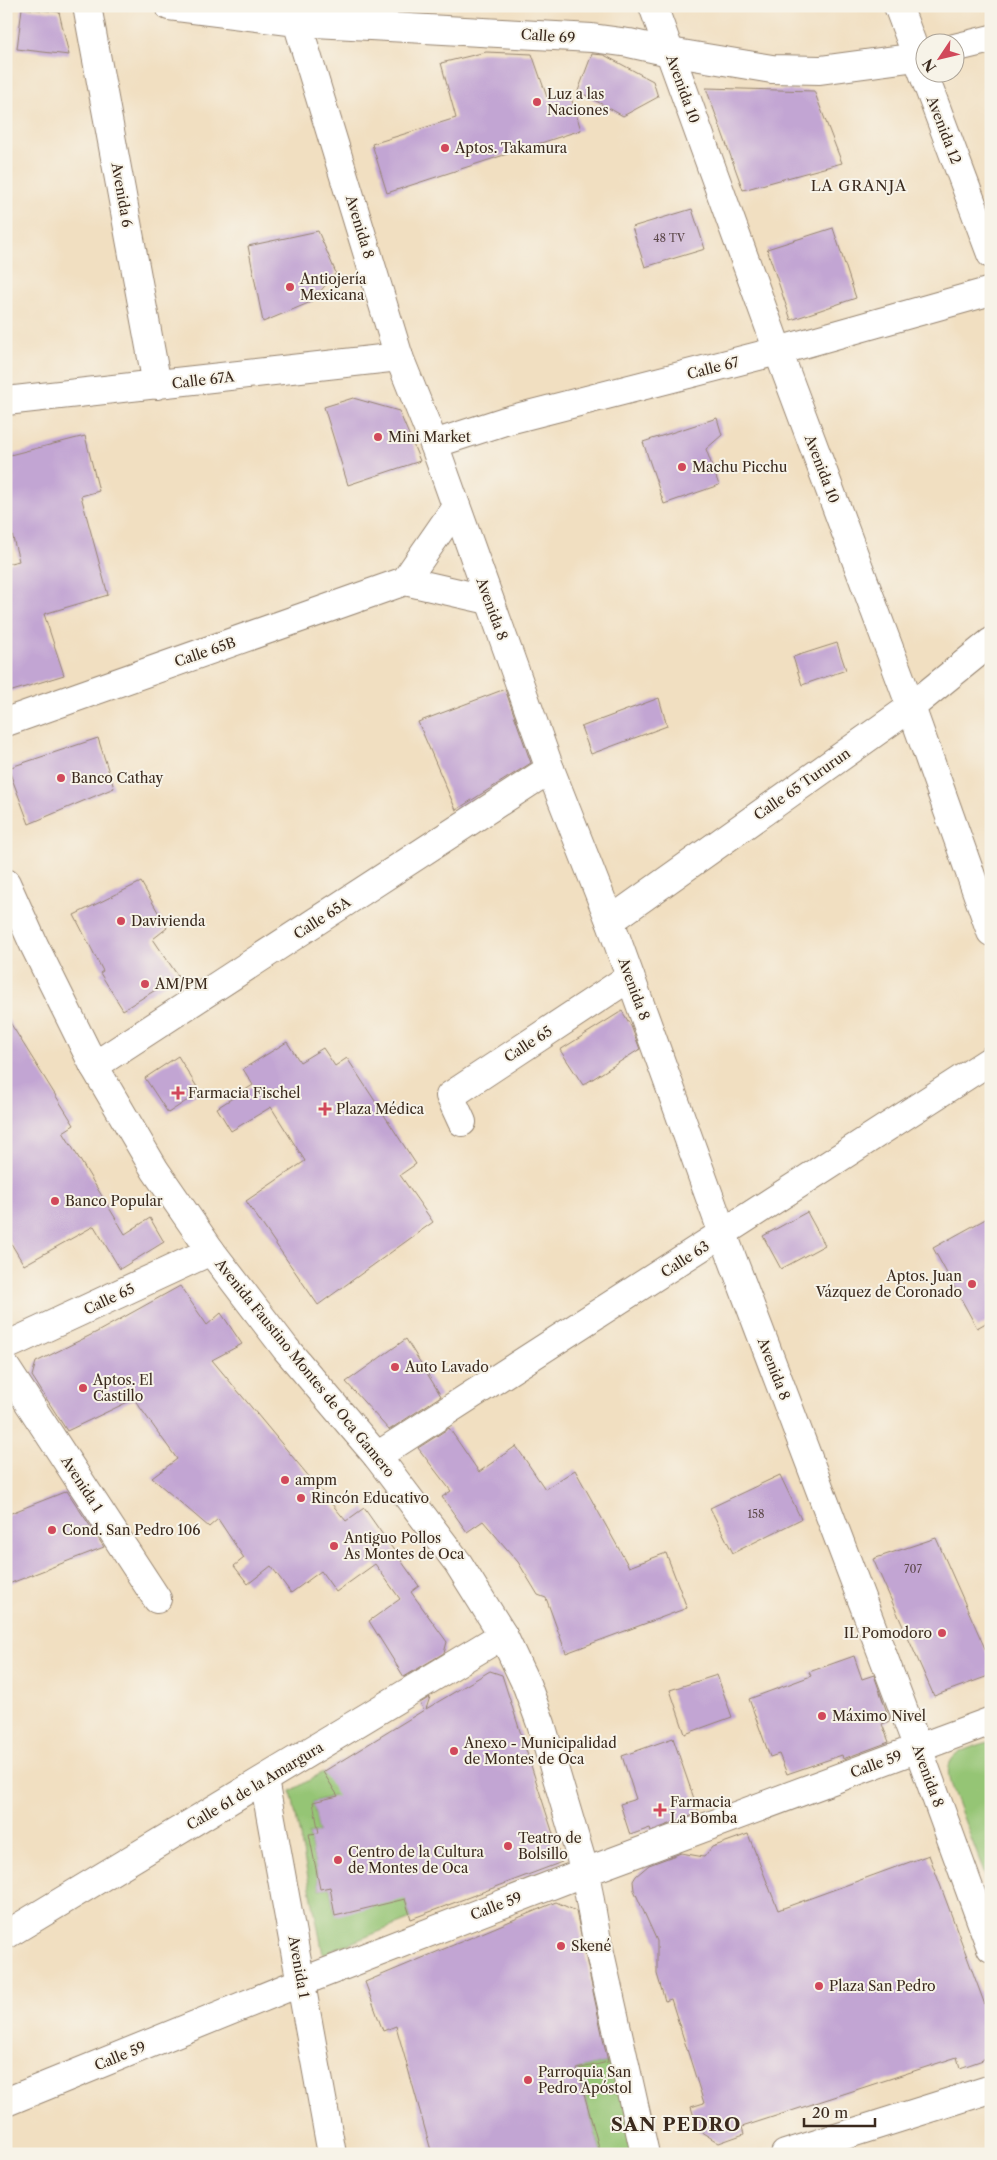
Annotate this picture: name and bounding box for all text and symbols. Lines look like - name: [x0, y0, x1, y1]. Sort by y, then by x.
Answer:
- street label: Calle 69: [520, 25, 576, 47]
- north arrow: [914, 32, 964, 82]
- street label: Avenida 10: [662, 51, 704, 126]
- text: N: [918, 55, 940, 76]
- place label: Luz a las Naciones: [547, 85, 609, 119]
- street label: Avenida 12: [923, 93, 965, 166]
- marker: Luz a las Naciones: [531, 96, 543, 108]
- place label: Aptos. Takamura: [454, 139, 568, 157]
- marker: Aptos. Takamura: [439, 142, 451, 154]
- street label: Avenida 6: [107, 160, 137, 229]
- district label: LA GRANJA: [811, 176, 907, 195]
- street label: Avenida 8: [342, 192, 378, 261]
- house number: 48 TV: [653, 231, 686, 245]
- place label: Antiojería Mexicana: [299, 270, 367, 304]
- marker: Antiojería Mexicana: [284, 281, 296, 293]
- street label: Calle 67: [685, 353, 741, 383]
- street label: Calle 67A: [171, 367, 236, 393]
- place label: Mini Market: [388, 428, 471, 446]
- marker: Mini Market: [372, 431, 384, 443]
- street label: Avenida 10: [800, 431, 843, 506]
- place label: Machu Picchu: [692, 458, 788, 476]
- marker: Machu Picchu: [676, 461, 688, 473]
- street label: Avenida 8: [472, 574, 512, 643]
- street label: Calle 65B: [172, 633, 238, 671]
- street label: Calle 65 Tururun: [750, 744, 854, 824]
- place label: Banco Cathay: [71, 769, 164, 787]
- marker: Banco Cathay: [55, 772, 67, 784]
- street label: Calle 65A: [290, 893, 354, 943]
- place label: Davivienda: [131, 912, 206, 930]
- marker: Davivienda: [115, 915, 127, 927]
- street label: Avenida 8: [614, 954, 654, 1023]
- place label: AM/PM: [154, 975, 208, 993]
- marker: AM/PM: [139, 978, 151, 990]
- street label: Calle 65: [501, 1022, 555, 1066]
- place label: Farmacia Fischel: [188, 1084, 300, 1102]
- marker: Farmacia Fischel: [172, 1087, 184, 1099]
- place label: Plaza Médica: [336, 1100, 425, 1118]
- marker: Plaza Médica: [318, 1102, 332, 1116]
- place label: Banco Popular: [65, 1192, 163, 1210]
- marker: Banco Popular: [49, 1195, 61, 1207]
- street label: Calle 63: [657, 1237, 713, 1281]
- street label: Avenida Faustino Montes de Oca Gamero: [211, 1254, 399, 1481]
- place label: Aptos. Juan Vázquez de Coronado: [815, 1267, 962, 1301]
- marker: Aptos. Juan Vázquez de Coronado: [966, 1278, 978, 1290]
- street label: Calle 65: [81, 1279, 137, 1319]
- street label: Avenida 8: [754, 1334, 794, 1403]
- place label: Auto Lavado: [404, 1358, 489, 1376]
- marker: Auto Lavado: [389, 1361, 401, 1373]
- place label: Aptos. El Castillo: [92, 1371, 153, 1405]
- marker: Aptos. El Castillo: [77, 1382, 89, 1394]
- street label: Avenida 1: [57, 1452, 107, 1515]
- place label: ampm: [295, 1471, 337, 1489]
- marker: ampm: [279, 1474, 291, 1486]
- place label: Rincón Educativo: [311, 1489, 429, 1507]
- marker: Rincón Educativo: [295, 1492, 307, 1504]
- house number: 158: [747, 1507, 765, 1521]
- place label: Cond. San Pedro 106: [62, 1521, 201, 1539]
- marker: Cond. San Pedro 106: [46, 1524, 58, 1536]
- place label: Antiguo Pollos As Montes de Oca: [343, 1529, 465, 1563]
- marker: Antiguo Pollos As Montes de Oca: [328, 1540, 340, 1552]
- house number: 707: [904, 1562, 922, 1576]
- place label: IL Pomodoro: [844, 1624, 932, 1642]
- marker: IL Pomodoro: [936, 1627, 948, 1639]
- place label: Máximo Nivel: [832, 1707, 926, 1725]
- marker: Máximo Nivel: [816, 1710, 828, 1722]
- place label: Anexo - Municipalidad de Montes de Oca: [463, 1734, 617, 1768]
- street label: Calle 61 de la Amargura: [183, 1738, 327, 1834]
- street label: Avenida 8: [908, 1741, 948, 1810]
- marker: Anexo - Municipalidad de Montes de Oca: [448, 1745, 460, 1757]
- street label: Calle 59: [848, 1746, 904, 1782]
- place label: Farmacia La Bomba: [670, 1793, 738, 1827]
- marker: Farmacia La Bomba: [654, 1804, 666, 1816]
- place label: Teatro de Bolsillo: [518, 1829, 582, 1863]
- marker: Teatro de Bolsillo: [502, 1840, 514, 1852]
- place label: Centro de la Cultura de Montes de Oca: [348, 1843, 485, 1877]
- marker: Centro de la Cultura de Montes de Oca: [332, 1854, 344, 1866]
- street label: Calle 59: [468, 1888, 524, 1924]
- street label: Avenida 1: [284, 1933, 313, 2000]
- place label: Skené: [571, 1937, 612, 1955]
- marker: Skené: [555, 1940, 567, 1952]
- place label: Plaza San Pedro: [829, 1977, 936, 1995]
- marker: Plaza San Pedro: [813, 1980, 825, 1992]
- street label: Calle 59: [92, 2038, 148, 2074]
- place label: Parroquia San Pedro Apóstol: [538, 2063, 632, 2097]
- marker: Parroquia San Pedro Apóstol: [522, 2074, 534, 2086]
- scale bar: [804, 2095, 876, 2127]
- text: 20 m: [812, 2103, 848, 2122]
- district label: SAN PEDRO: [611, 2113, 741, 2136]

